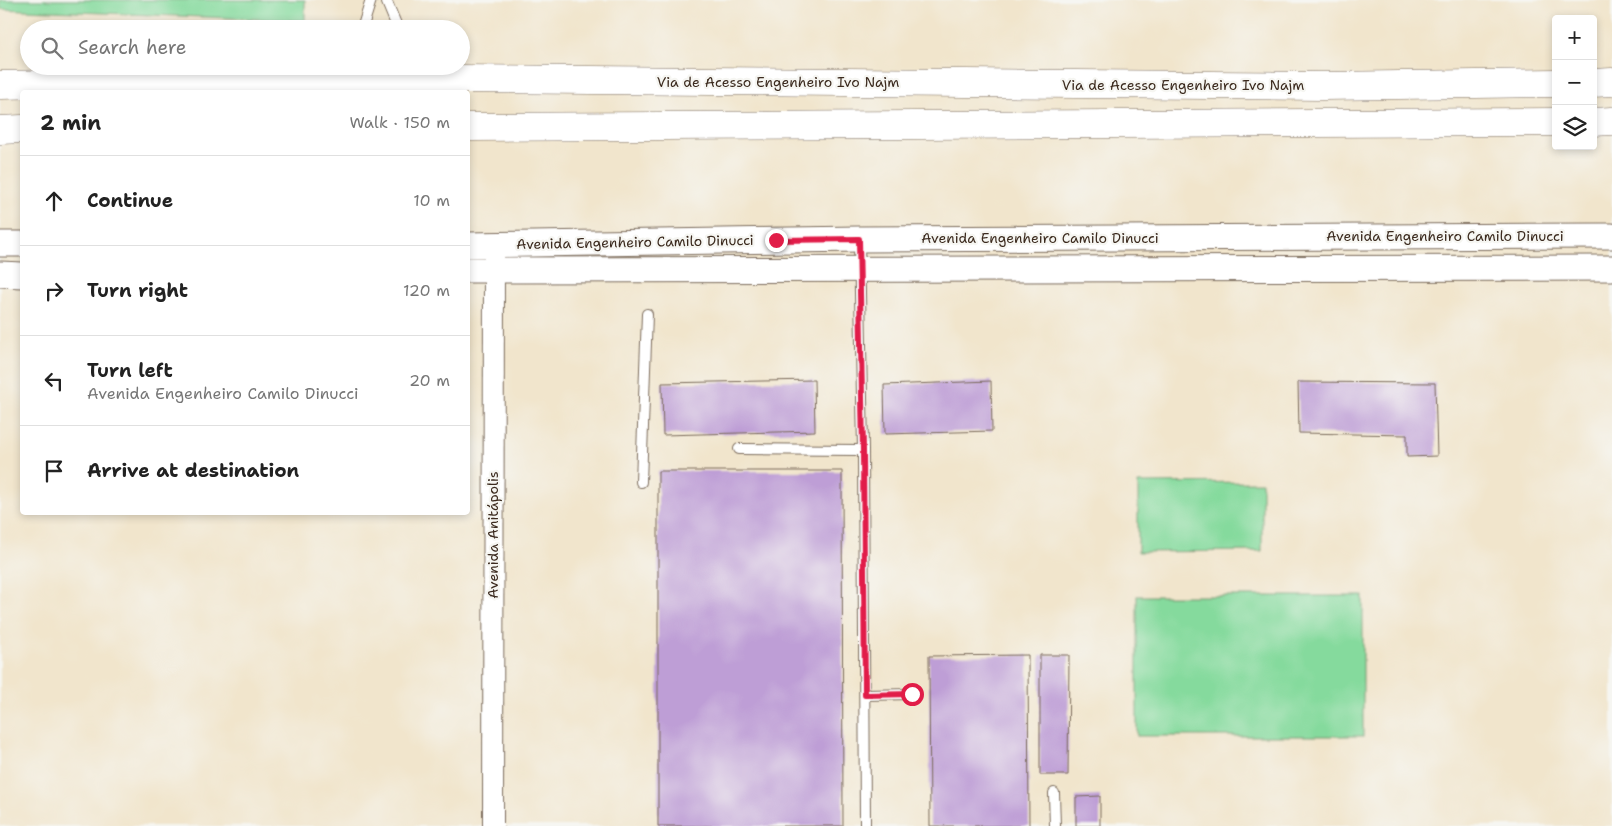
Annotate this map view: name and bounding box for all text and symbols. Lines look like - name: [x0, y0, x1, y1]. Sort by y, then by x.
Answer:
- map controls: [1552, 15, 1597, 150]
- button: +: [1552, 15, 1597, 60]
- search box: [20, 20, 470, 75]
- icon: search: [38, 34, 66, 62]
- text: Search here: [78, 35, 187, 60]
- button: −: [1552, 60, 1597, 105]
- street label: Via de Acesso Engenheiro Ivo Najm: [657, 73, 899, 91]
- street label: Via de Acesso Engenheiro Ivo Najm: [1062, 76, 1304, 94]
- button: layers: [1552, 105, 1597, 150]
- text: 2 min: [40, 109, 101, 137]
- text: Walk · 150 m: [349, 112, 450, 133]
- icon: ahead: [40, 187, 68, 215]
- text: Continue: [87, 188, 173, 213]
- text: 10 m: [413, 190, 450, 211]
- street label: Avenida Engenheiro Camilo Dinucci: [1326, 227, 1564, 245]
- route end: [765, 229, 788, 252]
- street label: Avenida Engenheiro Camilo Dinucci: [921, 229, 1159, 247]
- street label: Avenida Engenheiro Camilo Dinucci: [516, 231, 754, 253]
- icon: right: [40, 277, 68, 305]
- text: Turn right: [87, 278, 188, 303]
- text: 120 m: [403, 280, 450, 301]
- text: Turn left: [87, 358, 173, 383]
- icon: left: [40, 367, 68, 395]
- text: 20 m: [409, 370, 450, 391]
- text: Avenida Engenheiro Camilo Dinucci: [87, 383, 358, 404]
- icon: arrive: [40, 457, 68, 485]
- text: Arrive at destination: [87, 458, 299, 483]
- street label: Avenida Anitápolis: [484, 471, 502, 599]
- route start: [901, 683, 924, 706]

